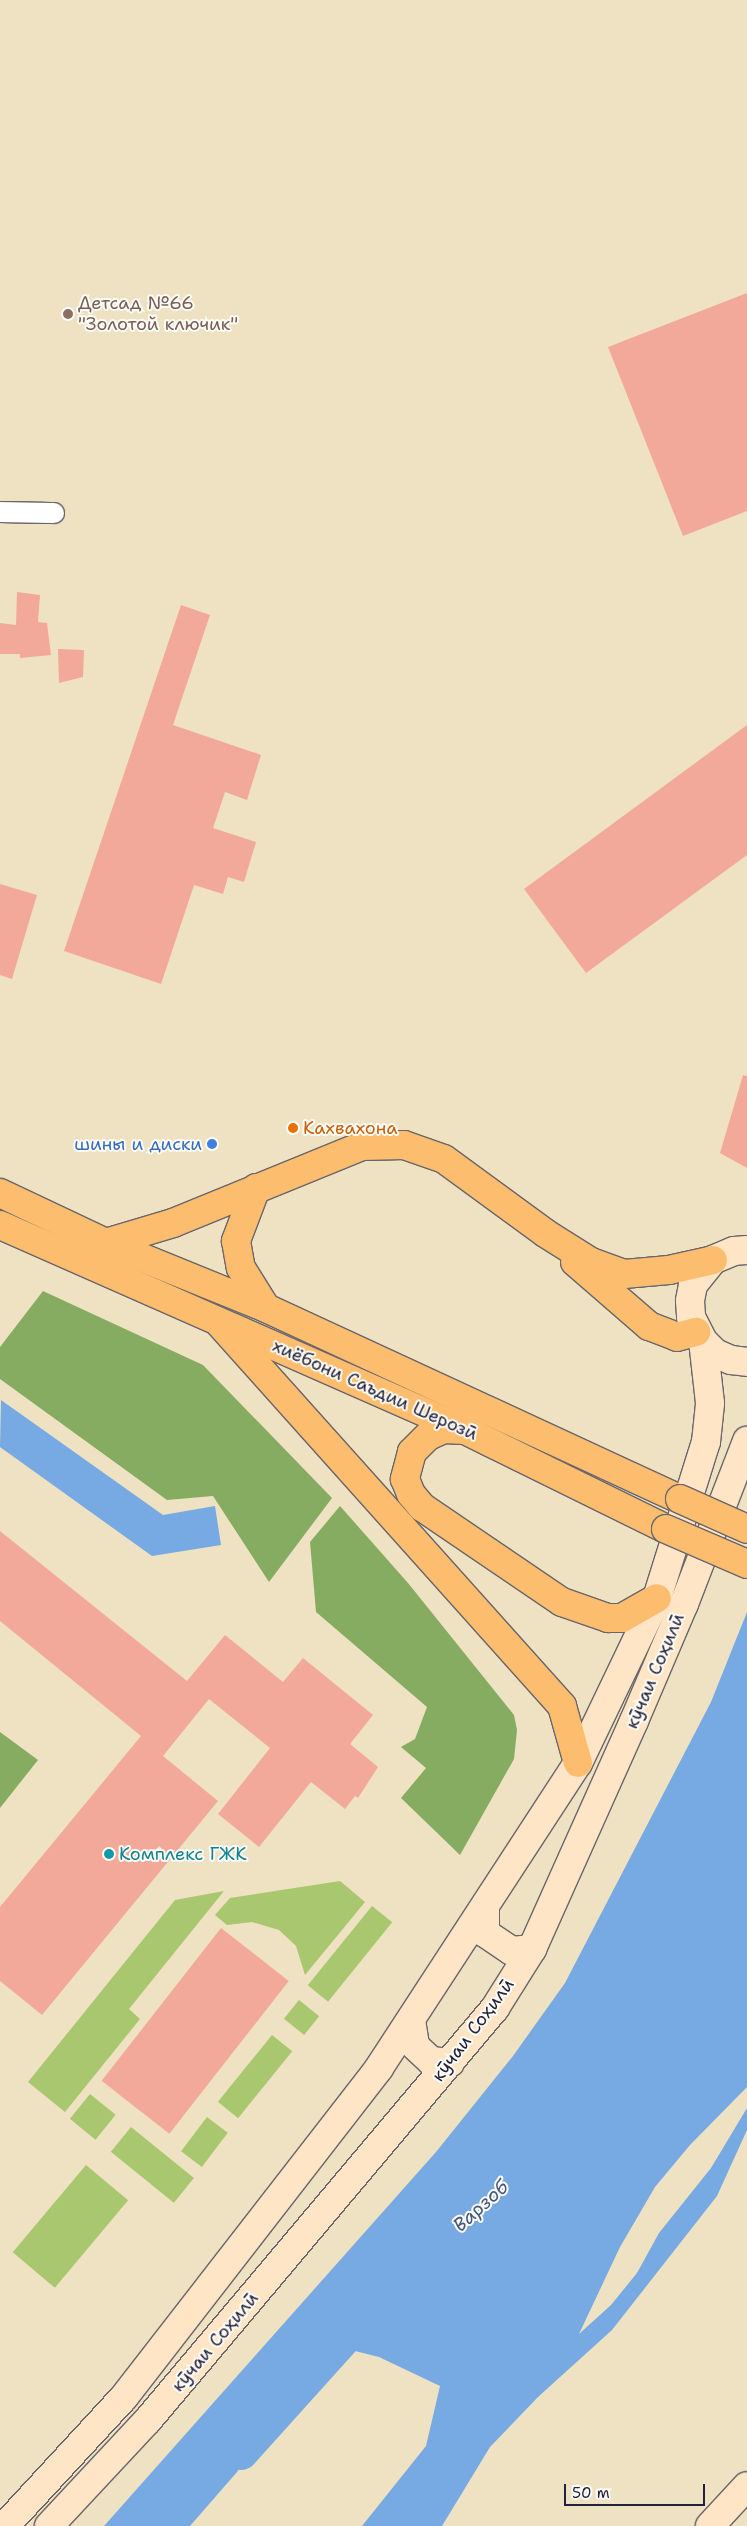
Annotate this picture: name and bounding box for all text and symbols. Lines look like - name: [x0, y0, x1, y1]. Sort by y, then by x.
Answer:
- place label: Детсад №66 "Золотой ключик": [78, 293, 238, 336]
- marker: Детсад №66 "Золотой ключик": [62, 308, 74, 320]
- place label: Кахвахона: [303, 1117, 397, 1139]
- marker: Кахвахона: [287, 1122, 299, 1134]
- place label: шины и диски: [74, 1133, 202, 1155]
- marker: шины и диски: [206, 1138, 218, 1150]
- street label: хиёбони Саъдии Шерозӣ: [269, 1335, 481, 1445]
- street label: кӯчаи Соҳилӣ: [621, 1610, 689, 1732]
- place label: Комплекс ГЖК: [119, 1843, 247, 1865]
- marker: Комплекс ГЖК: [103, 1848, 115, 1860]
- street label: кӯчаи Соҳилӣ: [427, 1974, 519, 2086]
- water label: Варзоб: [449, 2175, 513, 2237]
- street label: кӯчаи Соҳилӣ: [167, 2288, 263, 2396]
- scale bar: [567, 2474, 708, 2506]
- text: 50 m: [572, 2483, 610, 2503]

